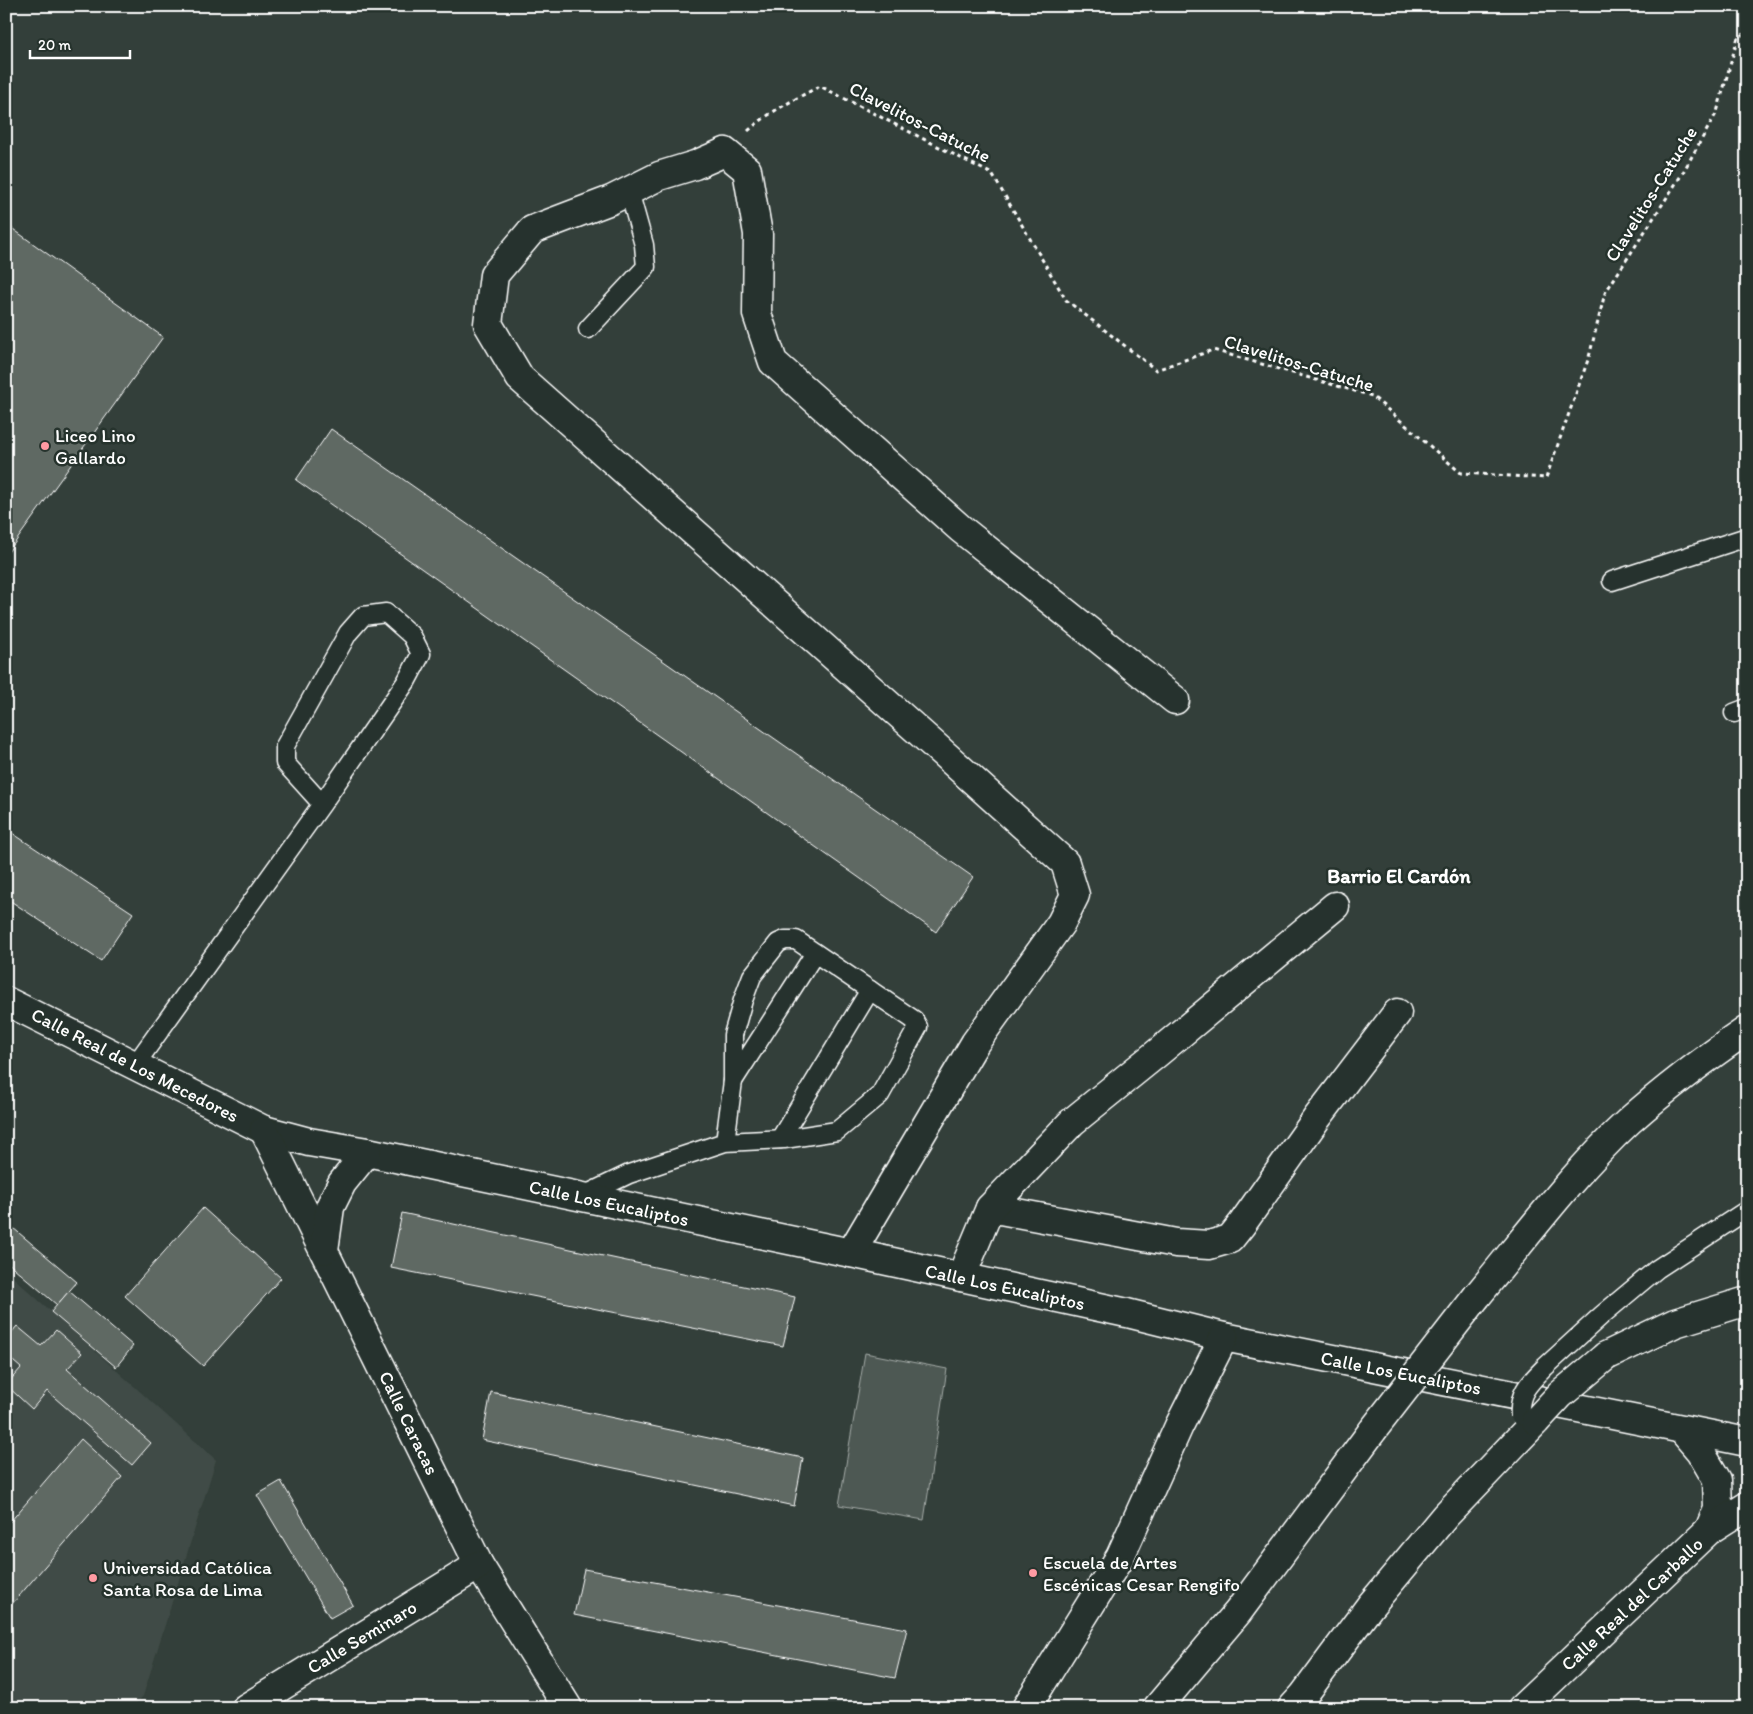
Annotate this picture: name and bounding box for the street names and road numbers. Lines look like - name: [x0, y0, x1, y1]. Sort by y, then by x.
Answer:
- street label: Clavelitos-Catuche: [846, 76, 994, 168]
- street label: Clavelitos-Catuche: [1600, 122, 1702, 266]
- street label: Clavelitos-Catuche: [1221, 329, 1377, 397]
- street label: Calle Real de Los Mecedores: [27, 1003, 243, 1127]
- street label: Calle Los Eucaliptos: [527, 1175, 691, 1231]
- street label: Calle Los Eucaliptos: [923, 1259, 1087, 1315]
- street label: Calle Los Eucaliptos: [1319, 1346, 1483, 1400]
- street label: Calle Caracas: [374, 1367, 444, 1479]
- street label: Calle Real del Carballo: [1556, 1532, 1708, 1676]
- street label: Calle Seminaro: [303, 1595, 421, 1679]

